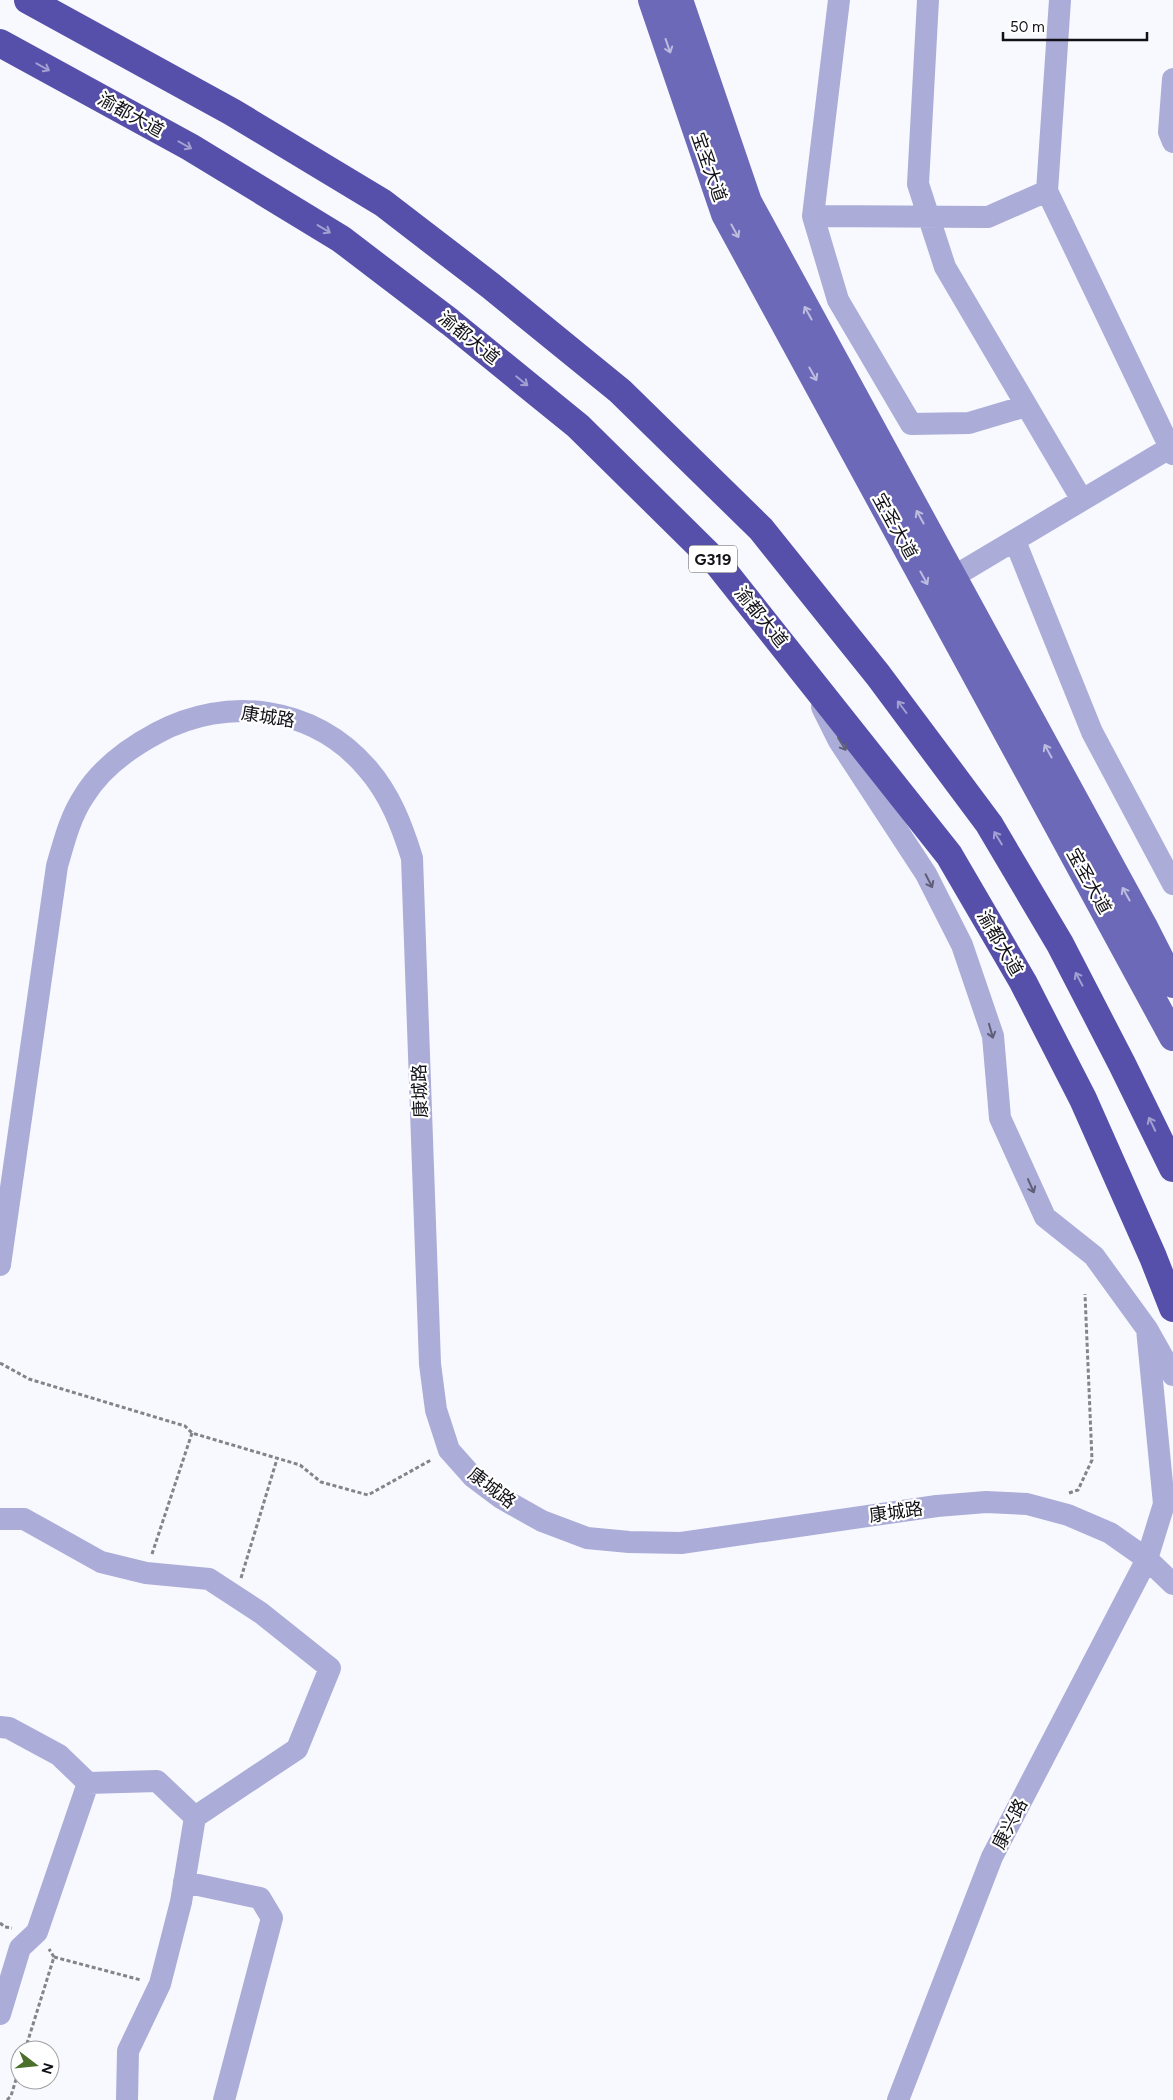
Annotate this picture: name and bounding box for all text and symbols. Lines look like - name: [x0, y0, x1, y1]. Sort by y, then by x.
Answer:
- scale bar: [1003, 10, 1147, 42]
- text: 50 m: [1010, 18, 1045, 36]
- one-way arrow: [664, 38, 673, 53]
- one-way arrow: [35, 62, 50, 72]
- street label: 渝都大道: [94, 88, 168, 142]
- street label: 宝圣大道: [687, 129, 731, 205]
- one-way arrow: [178, 140, 193, 150]
- one-way arrow: [317, 224, 331, 234]
- one-way arrow: [730, 224, 740, 239]
- one-way arrow: [803, 305, 813, 320]
- street label: 渝都大道: [434, 307, 504, 369]
- one-way arrow: [809, 366, 818, 381]
- one-way arrow: [516, 376, 529, 387]
- street label: 宝圣大道: [868, 489, 922, 563]
- one-way arrow: [915, 509, 925, 524]
- road number: G319: [689, 546, 737, 572]
- one-way arrow: [919, 571, 929, 586]
- street label: 渝都大道: [730, 582, 792, 652]
- one-way arrow: [897, 700, 907, 714]
- street label: 康城路: [240, 702, 296, 732]
- one-way arrow: [837, 737, 847, 751]
- one-way arrow: [1043, 745, 1053, 759]
- one-way arrow: [992, 832, 1002, 846]
- street label: 宝圣大道: [1062, 844, 1116, 918]
- one-way arrow: [925, 873, 935, 888]
- one-way arrow: [1121, 887, 1131, 902]
- street label: 渝都大道: [972, 906, 1028, 980]
- one-way arrow: [1074, 972, 1084, 987]
- one-way arrow: [986, 1023, 996, 1039]
- street label: 康城路: [408, 1064, 432, 1118]
- one-way arrow: [1147, 1117, 1156, 1132]
- one-way arrow: [1027, 1178, 1036, 1193]
- street label: 康城路: [464, 1463, 520, 1513]
- street label: 康城路: [868, 1497, 924, 1527]
- street label: 康兴路: [988, 1795, 1032, 1853]
- north arrow: [10, 2040, 60, 2090]
- text: N: [37, 2061, 57, 2076]

